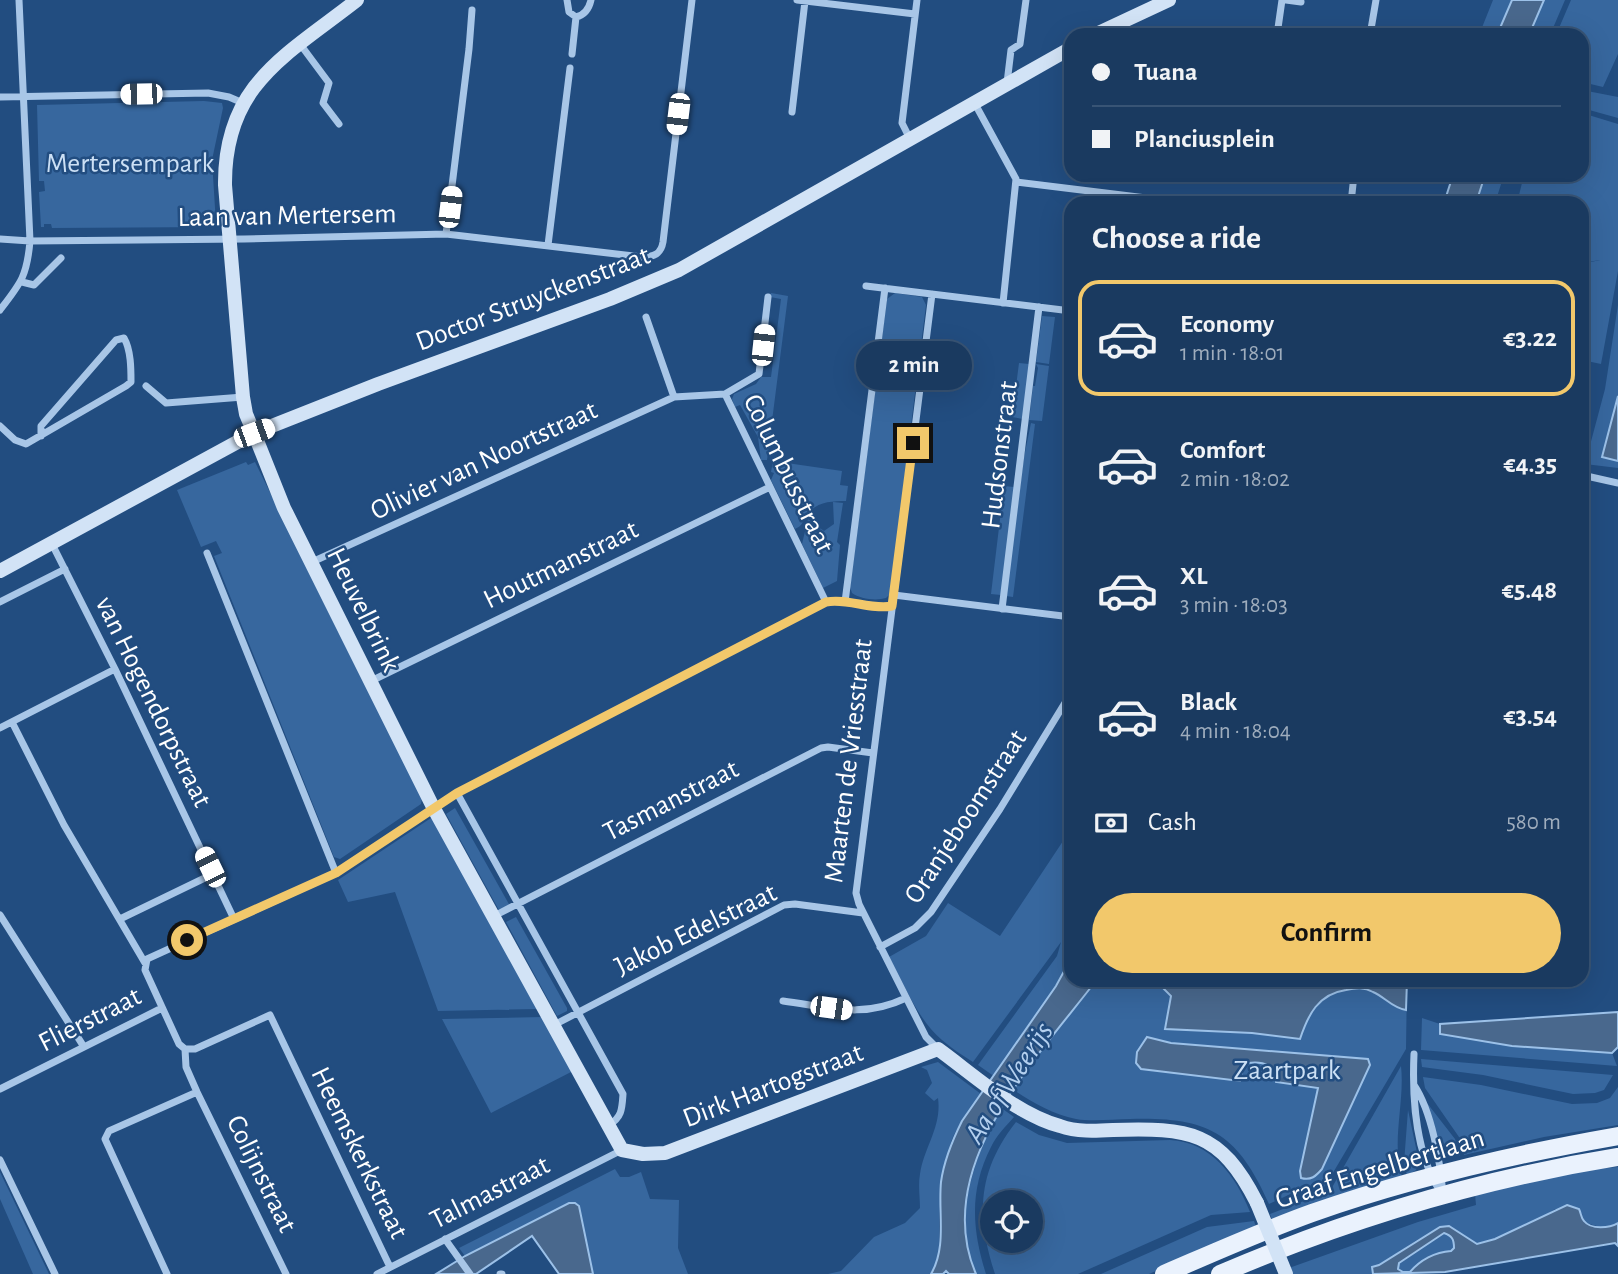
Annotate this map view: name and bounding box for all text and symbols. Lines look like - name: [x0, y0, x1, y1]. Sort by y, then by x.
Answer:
- text: Tuana: [1134, 59, 1198, 85]
- car: [120, 83, 163, 105]
- car: [666, 92, 691, 136]
- text: Planciusplein: [1134, 126, 1275, 152]
- park label: Mertersempark: [46, 150, 214, 178]
- car: [438, 185, 463, 229]
- street label: Laan van Mertersem: [177, 200, 397, 232]
- text: Choose a ride: [1092, 222, 1261, 254]
- street label: Doctor Struyckenstraat: [412, 241, 654, 357]
- icon: car: [1096, 307, 1159, 370]
- text: Economy: [1180, 311, 1274, 337]
- car: [751, 323, 776, 367]
- text: €3.22: [1503, 325, 1557, 351]
- callout: 2 min: [855, 342, 971, 390]
- text: 1 min · 18:01: [1180, 342, 1285, 365]
- text: 2 min: [888, 354, 940, 377]
- street label: Hudsonstraat: [977, 379, 1023, 531]
- street label: Columbusstraat: [738, 390, 839, 558]
- street label: Olivier van Noortstraat: [366, 396, 602, 526]
- car: [231, 416, 278, 450]
- route end: [897, 427, 929, 459]
- icon: car: [1096, 433, 1159, 496]
- text: Comfort: [1180, 437, 1265, 463]
- text: €4.35: [1503, 451, 1557, 477]
- text: 2 min · 18:02: [1180, 468, 1290, 491]
- street label: Houtmanstraat: [479, 516, 643, 614]
- street label: Heuvelbrink: [321, 544, 405, 676]
- icon: car: [1096, 559, 1159, 622]
- text: XL: [1180, 563, 1207, 589]
- text: €5.48: [1502, 577, 1557, 603]
- street label: van Hogendorpstraat: [90, 592, 216, 812]
- text: 3 min · 18:03: [1180, 594, 1288, 617]
- street label: Maarten de Vriesstraat: [820, 637, 878, 885]
- icon: car: [1096, 685, 1159, 748]
- text: Black: [1180, 689, 1237, 715]
- text: €3.54: [1503, 703, 1557, 729]
- text: 4 min · 18:04: [1180, 720, 1291, 743]
- street label: Oranjeboomstraat: [900, 725, 1032, 909]
- street label: Tasmanstraat: [599, 755, 743, 847]
- icon: cash: [1092, 804, 1130, 842]
- text: Cash: [1148, 809, 1197, 835]
- text: 580 m: [1506, 811, 1561, 834]
- car: [192, 844, 229, 890]
- street label: Jakob Edelstraat: [611, 879, 781, 981]
- button: Confirm: [1092, 893, 1561, 973]
- route start: [171, 924, 203, 956]
- street label: Flierstraat: [34, 982, 146, 1058]
- car: [809, 995, 854, 1021]
- water label: Aa of Weerijs: [958, 1017, 1059, 1150]
- street label: Dirk Hartogstraat: [679, 1039, 867, 1133]
- park label: Zaartpark: [1233, 1057, 1341, 1085]
- street label: Heemskerkstraat: [305, 1063, 413, 1243]
- street label: Colijnstraat: [221, 1111, 301, 1237]
- street label: Graaf Engelbertlaan: [1272, 1124, 1488, 1214]
- street label: Talmastraat: [426, 1151, 554, 1235]
- map controls: [980, 1190, 1043, 1253]
- button: locate: [980, 1190, 1043, 1253]

